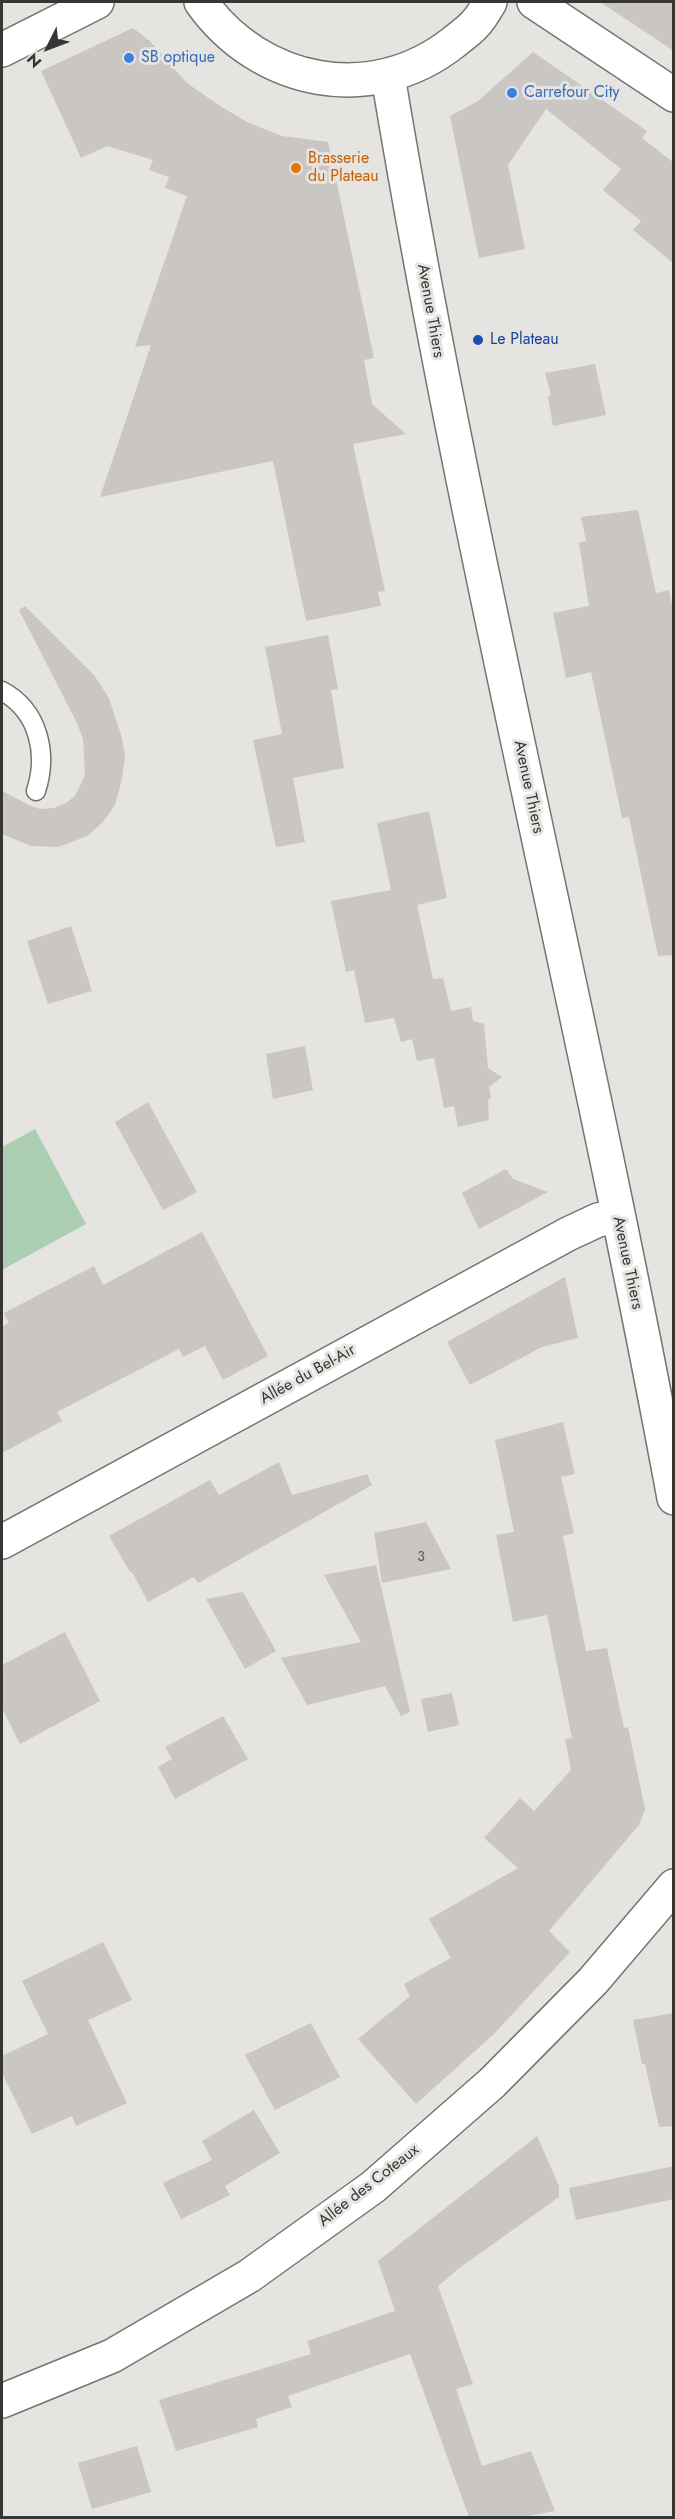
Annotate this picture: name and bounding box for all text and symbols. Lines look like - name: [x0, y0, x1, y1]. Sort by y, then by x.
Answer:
- north arrow: [18, 18, 78, 78]
- text: N: [21, 48, 47, 73]
- place label: SB optique: [141, 48, 215, 68]
- marker: SB optique: [122, 51, 136, 65]
- place label: Carrefour City: [524, 83, 620, 103]
- marker: Carrefour City: [505, 86, 519, 100]
- place label: Brasserie du Plateau: [308, 149, 379, 187]
- marker: Brasserie du Plateau: [289, 161, 303, 175]
- street label: Avenue Thiers: [412, 263, 448, 359]
- place label: Le Plateau: [490, 330, 559, 350]
- marker: Le Plateau: [471, 333, 485, 347]
- street label: Avenue Thiers: [509, 739, 547, 835]
- street label: Avenue Thiers: [608, 1215, 646, 1311]
- street label: Allée du Bel-Air: [257, 1341, 359, 1409]
- house number: 3: [417, 1550, 425, 1566]
- street label: Allée des Coteaux: [315, 2141, 423, 2231]

